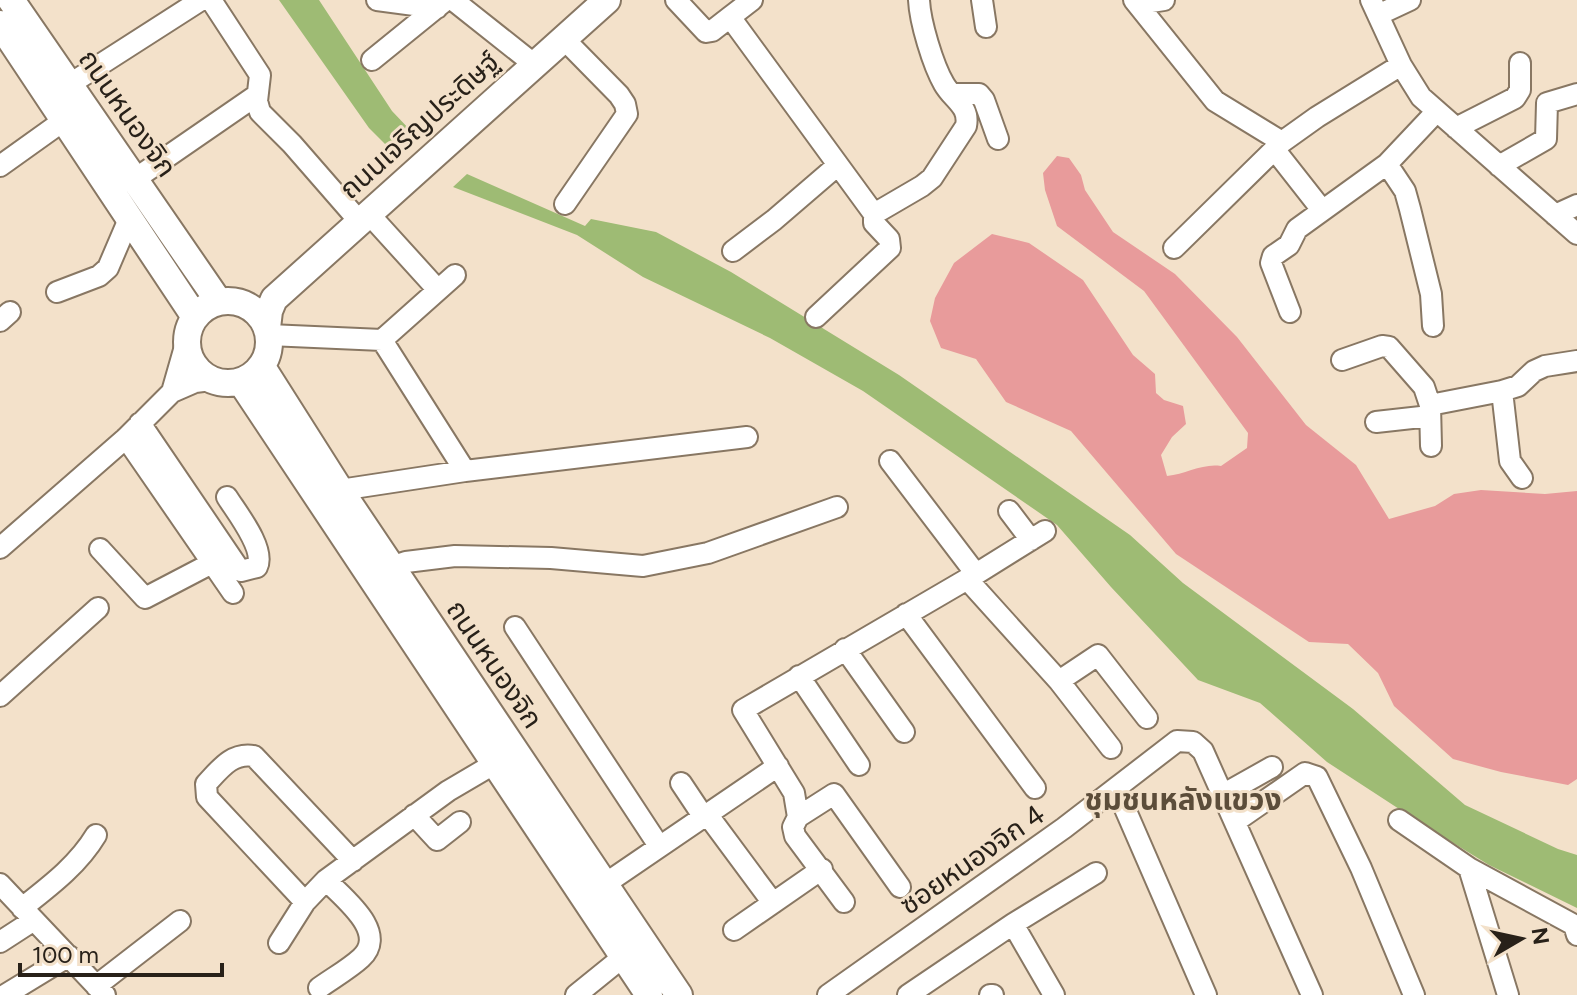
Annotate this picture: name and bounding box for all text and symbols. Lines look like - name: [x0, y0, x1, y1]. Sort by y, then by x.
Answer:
- street label: ถนนหนองจิก: [72, 43, 184, 183]
- street label: ถนนเจริญประดิษฐ์: [332, 44, 506, 206]
- street label: ถนนหนองจิก: [440, 593, 550, 735]
- district label: ชุมชนหลังแขวง: [1084, 781, 1282, 818]
- street label: ซอยหนองจิก 4: [893, 797, 1051, 921]
- north arrow: [1481, 899, 1561, 979]
- text: N: [1526, 925, 1555, 946]
- scale bar: [20, 927, 222, 977]
- text: 100 m: [32, 940, 99, 969]

